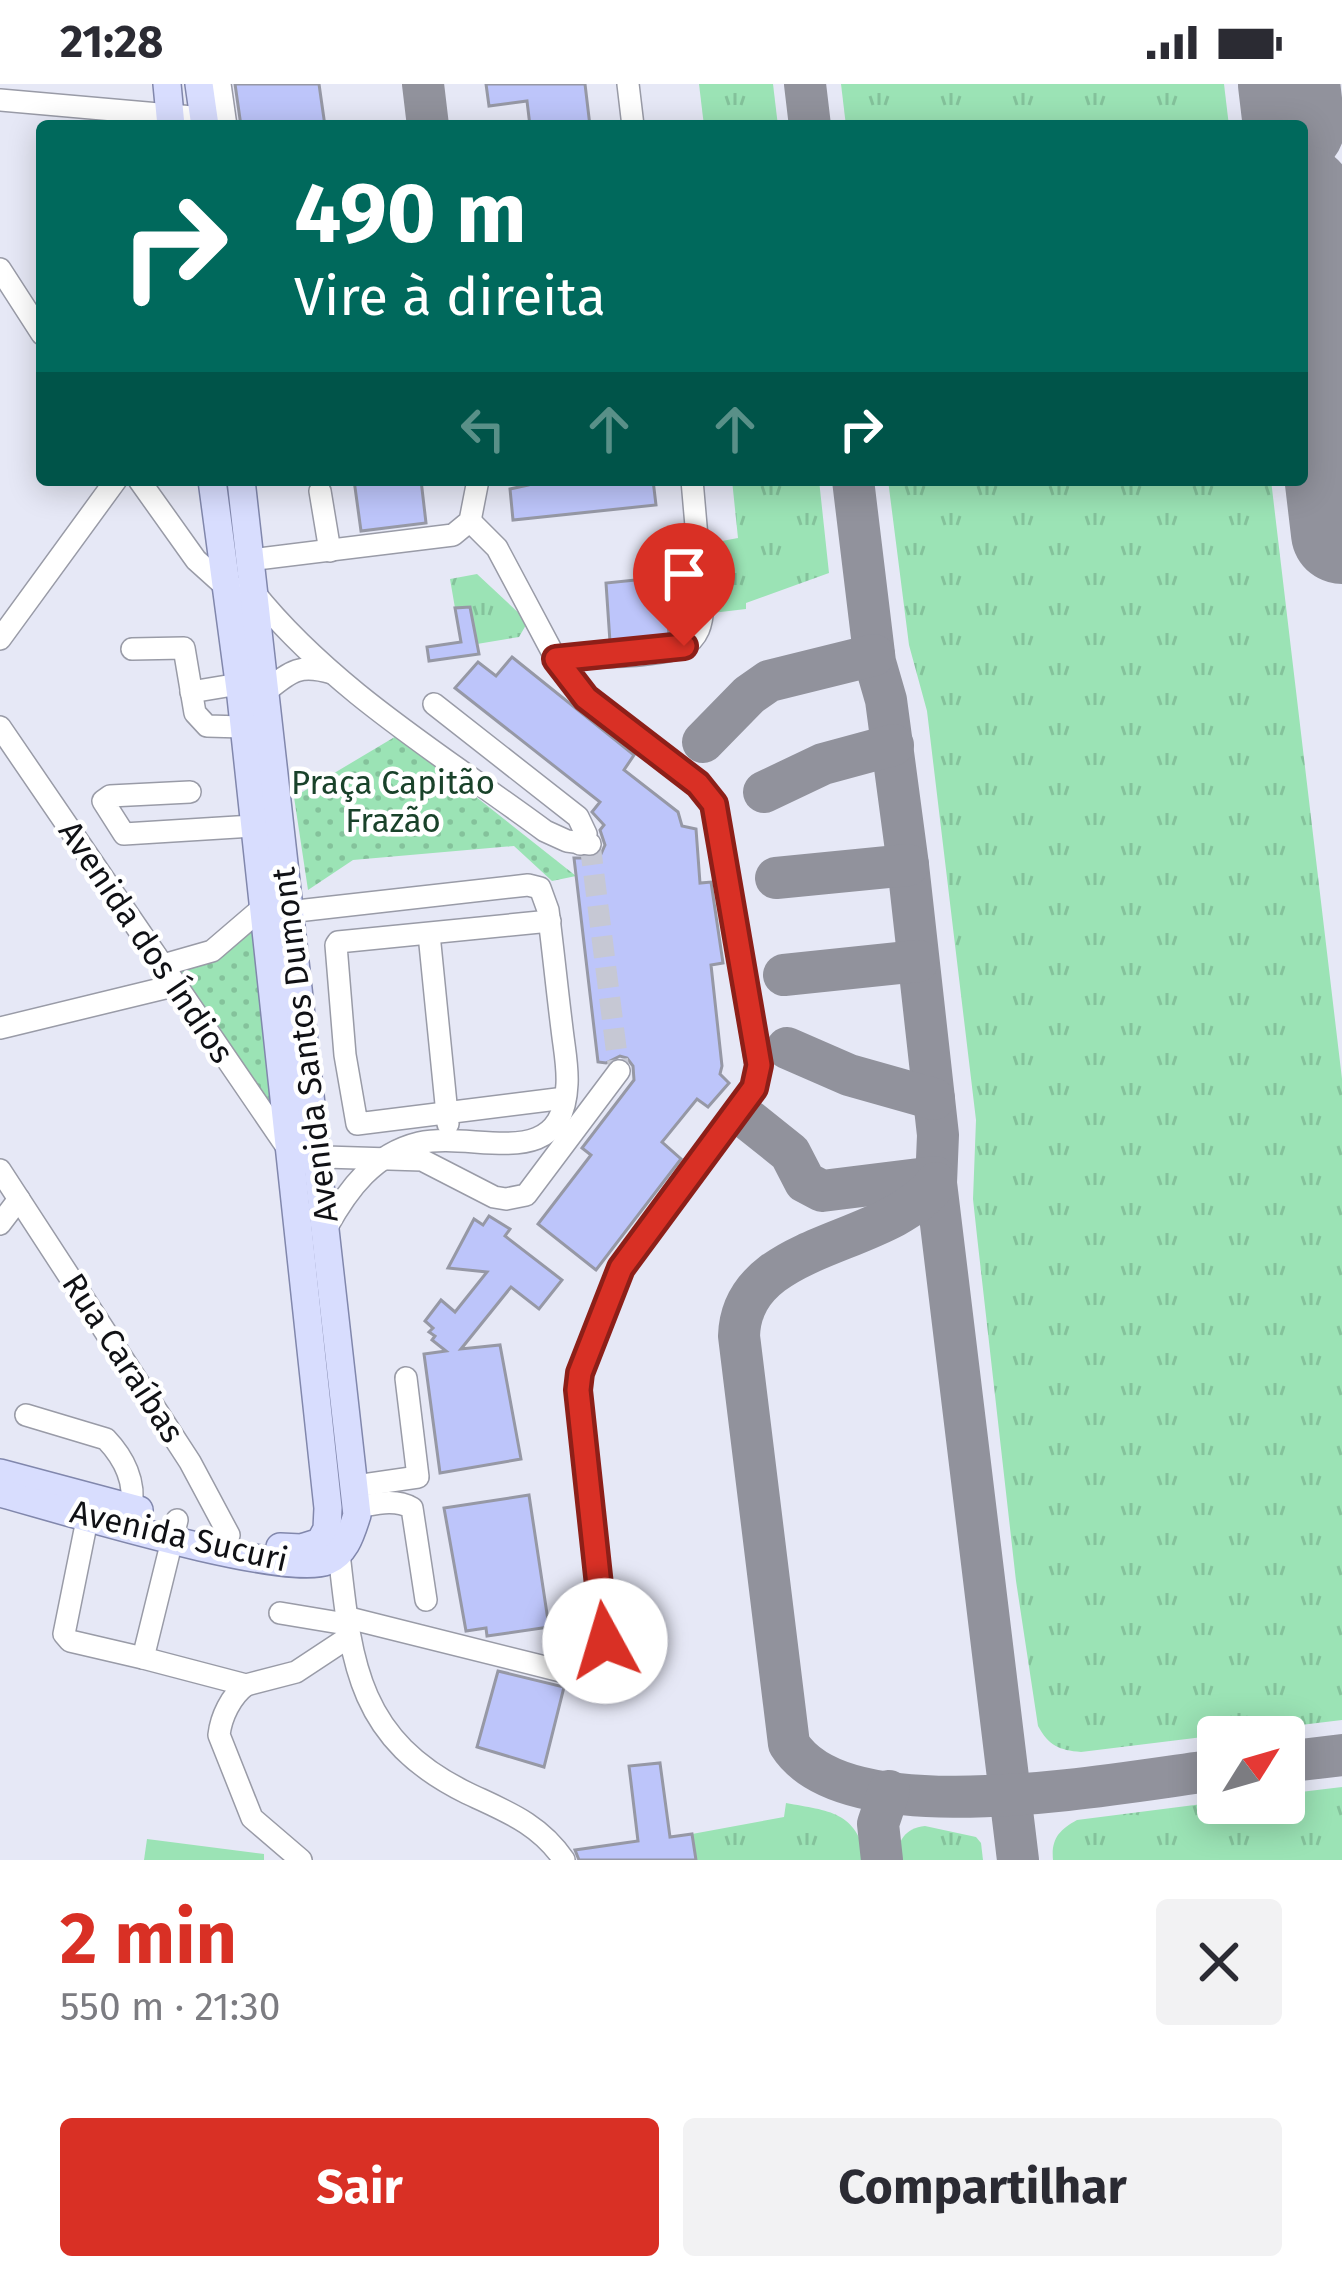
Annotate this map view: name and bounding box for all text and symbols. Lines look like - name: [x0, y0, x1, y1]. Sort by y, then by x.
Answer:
- text: 21:28: [60, 15, 163, 69]
- text: 490 m: [294, 163, 527, 264]
- icon: right: [96, 168, 252, 324]
- text: Vire à direita: [294, 265, 606, 329]
- icon: left: [450, 396, 516, 462]
- icon: ahead: [576, 396, 642, 462]
- icon: ahead: [702, 396, 768, 462]
- icon: right: [828, 396, 894, 462]
- pin: [633, 523, 735, 646]
- icon: arrive: [651, 541, 717, 607]
- park label: Praça Capitão Frazão: [291, 763, 495, 841]
- street label: Avenida dos Índios: [50, 813, 242, 1071]
- street label: Avenida Santos Dumont: [263, 865, 347, 1225]
- street label: Rua Caraíbas: [54, 1266, 192, 1450]
- street label: Avenida Sucuri: [66, 1492, 292, 1580]
- position arrow: [542, 1578, 668, 1704]
- north arrow: [1197, 1716, 1305, 1824]
- map controls: [1197, 1716, 1305, 1824]
- text: 2 min: [60, 1896, 237, 1982]
- button: close: [1156, 1899, 1282, 2025]
- text: 550 m · 21:30: [60, 1984, 281, 2030]
- button: Sair: [60, 2118, 659, 2256]
- button: Compartilhar: [683, 2118, 1282, 2256]

